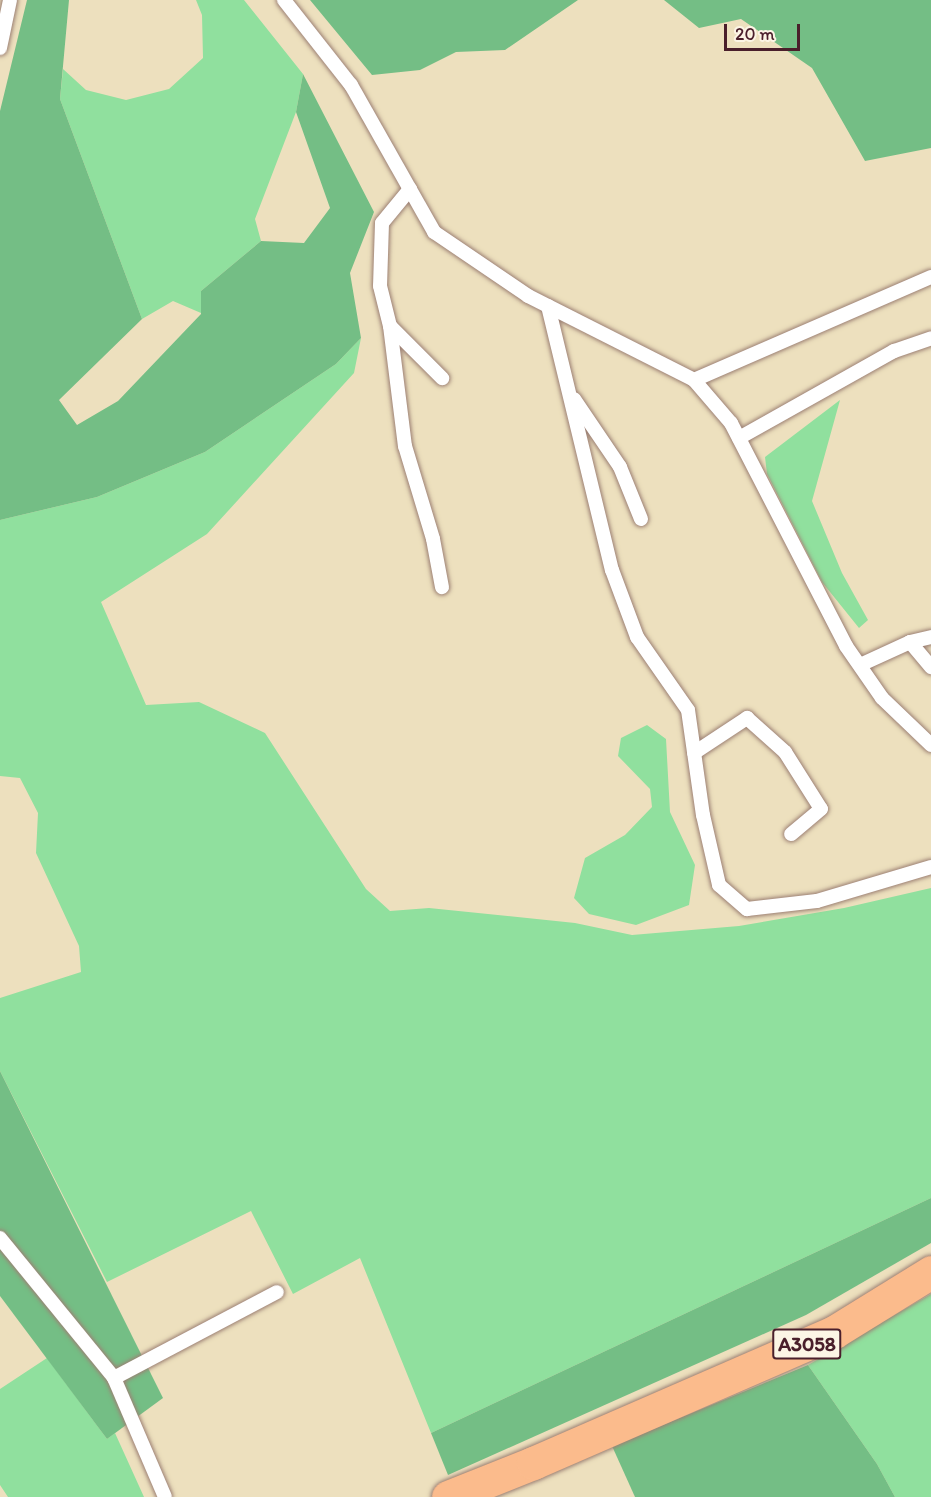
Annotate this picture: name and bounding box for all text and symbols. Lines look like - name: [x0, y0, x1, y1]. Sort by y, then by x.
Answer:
- scale bar: [727, 12, 804, 50]
- text: 20 m: [735, 23, 775, 45]
- road number: A3058: [771, 1327, 843, 1361]

